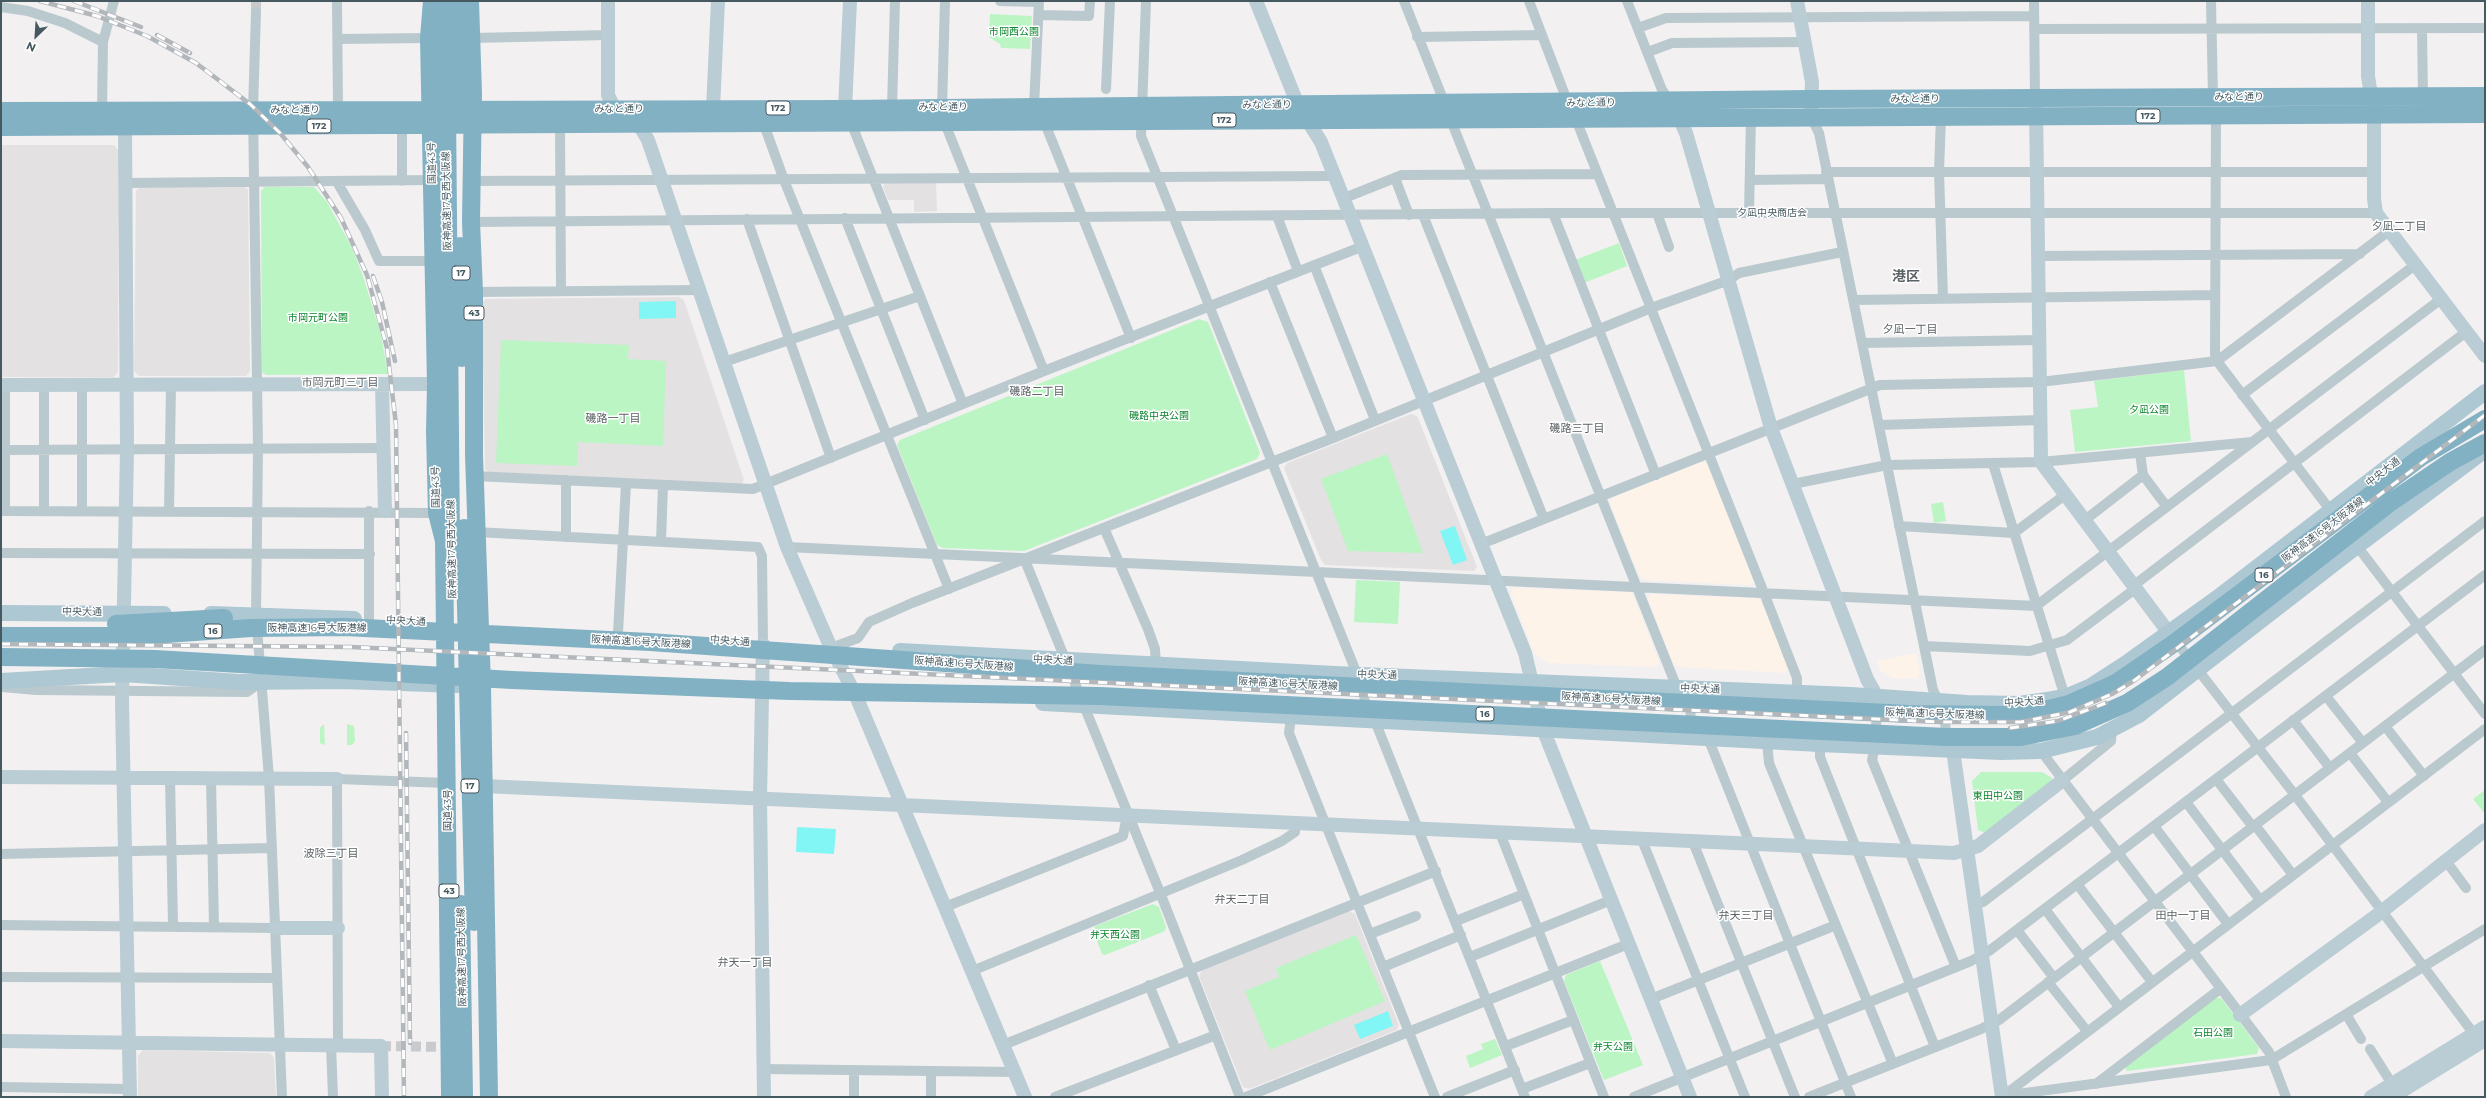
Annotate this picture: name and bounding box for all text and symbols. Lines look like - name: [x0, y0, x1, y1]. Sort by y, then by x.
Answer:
- north arrow: [16, 16, 56, 56]
- park label: 市岡西公園: [989, 26, 1039, 38]
- text: N: [24, 39, 38, 55]
- street label: みなと通り: [2214, 91, 2264, 103]
- street label: みなと通り: [1890, 93, 1940, 105]
- street label: みなと通り: [1566, 97, 1616, 109]
- street label: みなと通り: [1242, 99, 1292, 111]
- road number: 172: [766, 101, 790, 115]
- street label: みなと通り: [918, 101, 968, 113]
- street label: みなと通り: [594, 103, 644, 115]
- street label: みなと通り: [270, 104, 320, 116]
- road number: 172: [2136, 109, 2160, 123]
- road number: 172: [1212, 113, 1236, 127]
- road number: 172: [307, 119, 331, 133]
- street label: 国道43号: [426, 142, 438, 184]
- street label: 阪神高速17号西大阪線: [440, 151, 454, 251]
- street label: 夕凪中央商店会: [1737, 207, 1807, 219]
- district label: 夕凪二丁目: [2372, 220, 2426, 234]
- road number: 17: [452, 266, 470, 280]
- district label: 港区: [1892, 269, 1920, 285]
- road number: 43: [464, 306, 484, 320]
- park label: 市岡元町公園: [288, 312, 348, 324]
- district label: 夕凪一丁目: [1883, 323, 1937, 337]
- district label: 市岡元町三丁目: [302, 376, 378, 390]
- district label: 磯路二丁目: [1010, 385, 1064, 399]
- park label: 夕凪公園: [2129, 404, 2169, 416]
- park label: 磯路中央公園: [1129, 410, 1189, 422]
- district label: 磯路一丁目: [586, 412, 640, 426]
- district label: 磯路三丁目: [1550, 422, 1604, 436]
- street label: 中央大通: [2364, 455, 2402, 489]
- street label: 国道43号: [430, 466, 442, 508]
- street label: 阪神高速16号大阪港線: [2280, 495, 2366, 565]
- street label: 阪神高速17号西大阪線: [445, 499, 459, 599]
- road number: 16: [2255, 568, 2273, 582]
- street label: 中央大通: [62, 606, 102, 618]
- street label: 中央大通: [386, 614, 426, 628]
- street label: 阪神高速16号大阪港線: [267, 622, 367, 634]
- road number: 16: [204, 624, 222, 638]
- street label: 阪神高速16号大阪港線: [591, 633, 691, 651]
- street label: 中央大通: [710, 634, 750, 648]
- street label: 中央大通: [1033, 653, 1073, 667]
- street label: 阪神高速16号大阪港線: [914, 655, 1014, 673]
- street label: 中央大通: [1357, 668, 1397, 682]
- street label: 阪神高速16号大阪港線: [1238, 675, 1338, 693]
- street label: 中央大通: [1680, 682, 1720, 696]
- street label: 阪神高速16号大阪港線: [1561, 690, 1661, 708]
- street label: 中央大通: [2004, 695, 2044, 709]
- street label: 阪神高速16号大阪港線: [1885, 706, 1985, 722]
- road number: 16: [1476, 707, 1494, 721]
- road number: 17: [461, 779, 479, 793]
- street label: 国道43号: [442, 789, 454, 831]
- park label: 東田中公園: [1973, 790, 2023, 802]
- district label: 波除三丁目: [304, 847, 358, 861]
- road number: 43: [439, 884, 459, 898]
- district label: 弁天二丁目: [1215, 893, 1269, 907]
- street label: 阪神高速17号西大阪線: [455, 907, 469, 1007]
- district label: 弁天三丁目: [1719, 909, 1773, 923]
- district label: 田中一丁目: [2156, 909, 2210, 923]
- park label: 弁天西公園: [1090, 929, 1140, 941]
- district label: 弁天一丁目: [718, 956, 772, 970]
- park label: 石田公園: [2193, 1027, 2233, 1039]
- park label: 弁天公園: [1593, 1041, 1633, 1053]

